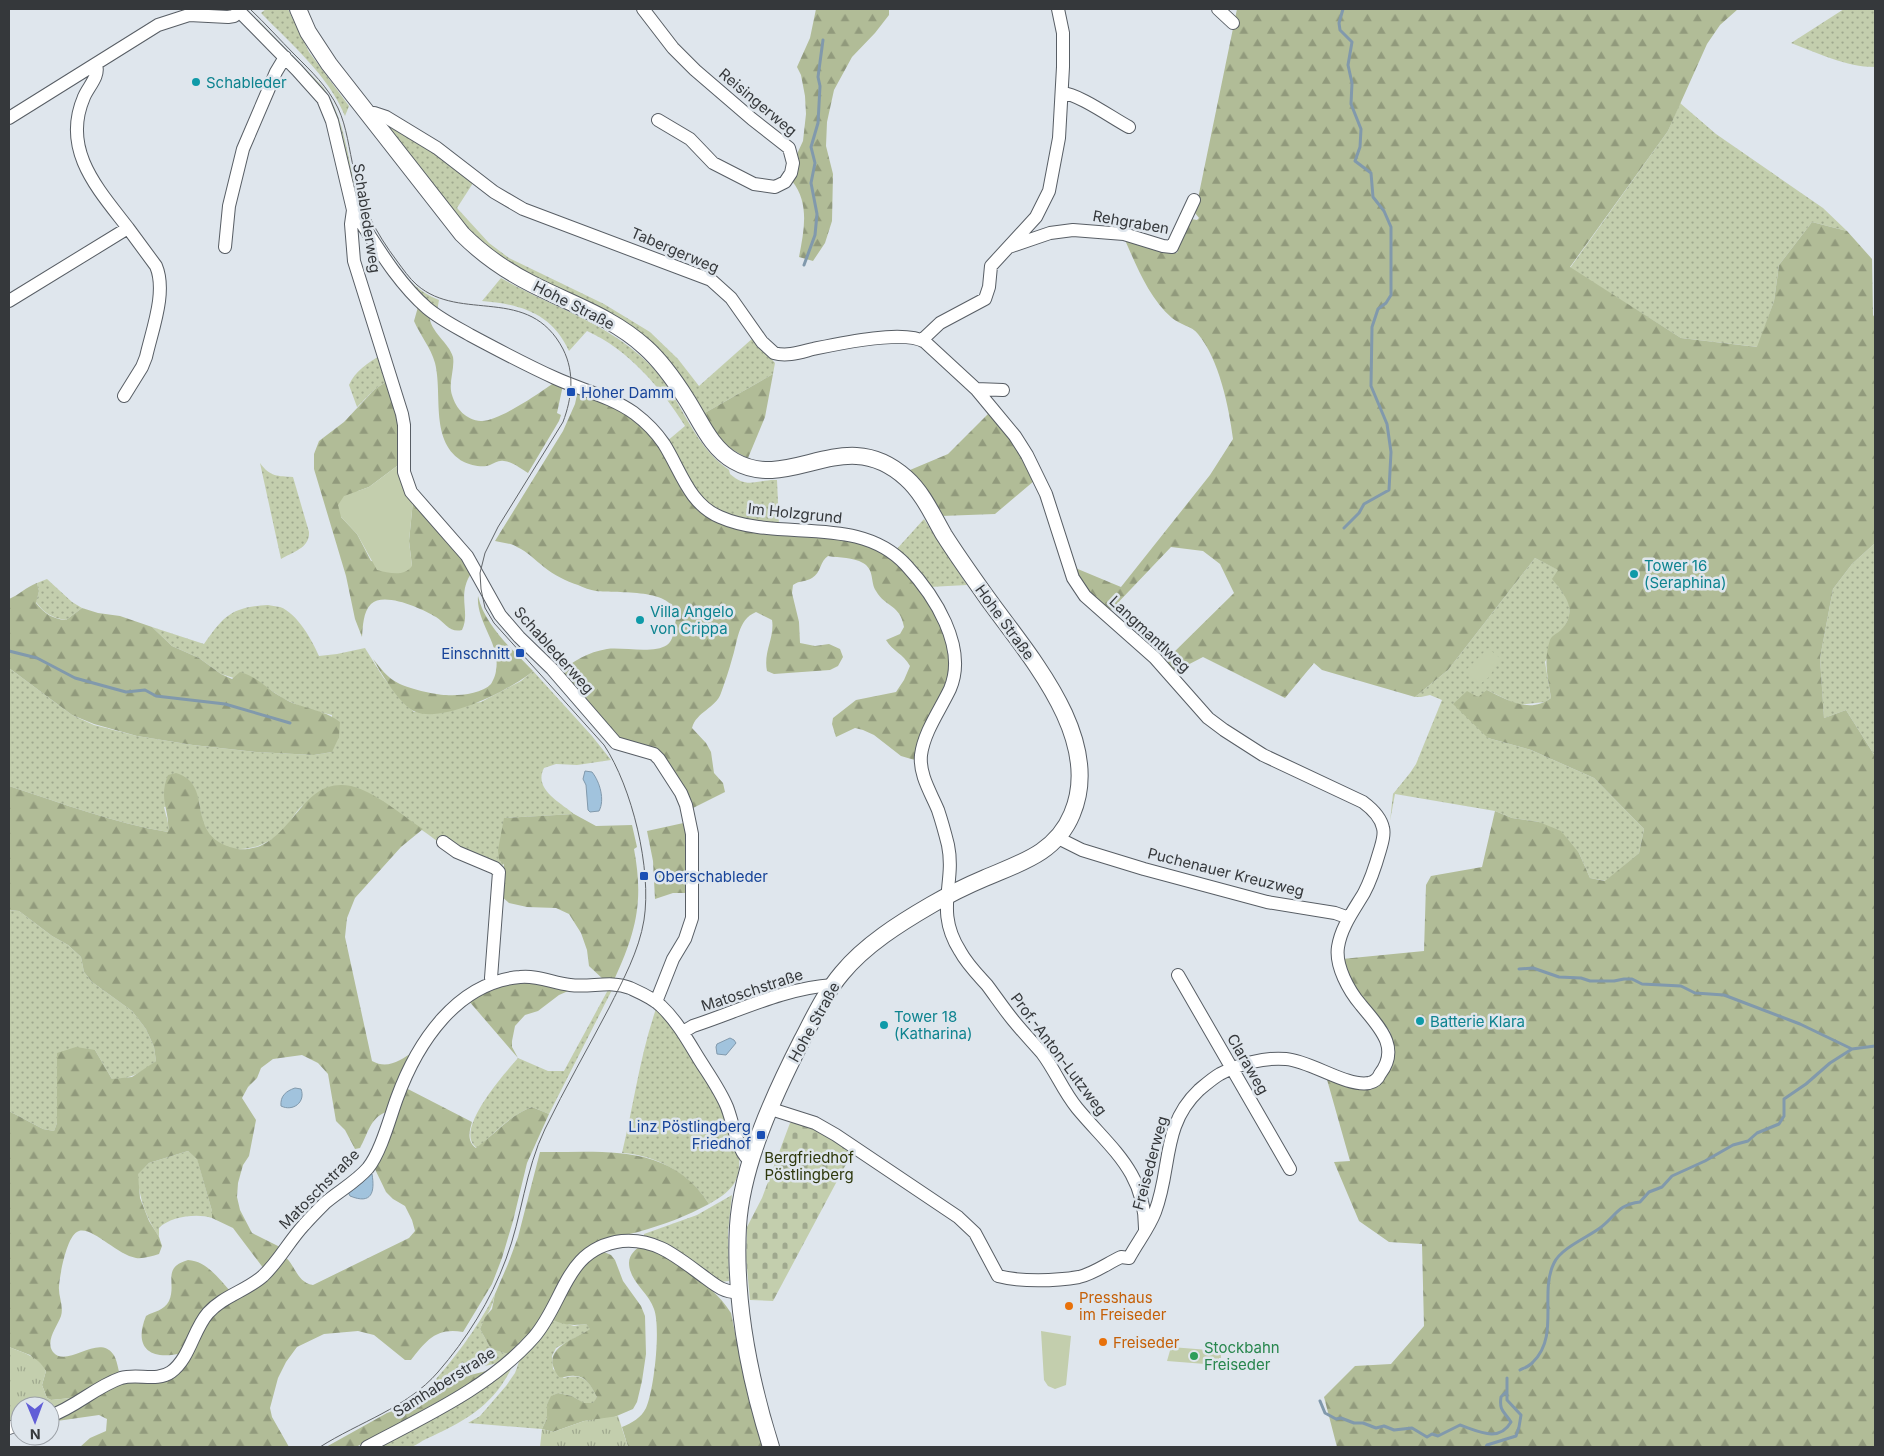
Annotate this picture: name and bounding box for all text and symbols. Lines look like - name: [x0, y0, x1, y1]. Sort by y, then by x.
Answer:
- street label: Reisingerweg: [715, 64, 801, 140]
- place label: Schableder: [206, 73, 287, 92]
- marker: Schableder: [190, 76, 202, 88]
- street label: Schablederweg: [349, 162, 385, 274]
- street label: Rehgraben: [1091, 206, 1171, 238]
- street label: Tabergerweg: [628, 223, 722, 277]
- street label: Hohe Straße: [530, 276, 618, 334]
- place label: Hoher Damm: [581, 383, 674, 402]
- marker: Hoher Damm: [565, 386, 577, 398]
- street label: Im Holzgrund: [747, 499, 843, 527]
- place label: Tower 16 (Seraphina): [1644, 556, 1726, 592]
- marker: Tower 16 (Seraphina): [1628, 568, 1640, 580]
- street label: Hohe Straße: [971, 581, 1039, 663]
- street label: Langmantlweg: [1106, 592, 1194, 676]
- place label: Villa Angelo von Crippa: [650, 602, 734, 638]
- street label: Schablederweg: [510, 603, 598, 697]
- marker: Villa Angelo von Crippa: [634, 614, 646, 626]
- place label: Einschnitt: [441, 644, 510, 663]
- marker: Einschnitt: [514, 647, 526, 659]
- street label: Puchenauer Kreuzweg: [1146, 843, 1306, 901]
- place label: Oberschableder: [654, 867, 768, 886]
- marker: Oberschableder: [638, 870, 650, 882]
- street label: Matoschstraße: [699, 965, 805, 1015]
- street label: Hohe Straße: [784, 979, 844, 1065]
- street label: Prof.-Anton-Lutzweg: [1007, 989, 1111, 1119]
- place label: Tower 18 (Katharina): [894, 1007, 972, 1043]
- place label: Batterie Klara: [1430, 1012, 1525, 1031]
- marker: Batterie Klara: [1414, 1015, 1426, 1027]
- marker: Tower 18 (Katharina): [878, 1019, 890, 1031]
- street label: Claraweg: [1223, 1030, 1273, 1098]
- street label: Freisederweg: [1128, 1114, 1172, 1212]
- place label: Linz Pöstlingberg Friedhof: [628, 1117, 751, 1153]
- marker: Linz Pöstlingberg Friedhof: [755, 1129, 767, 1141]
- street label: Matoschstraße: [275, 1145, 363, 1233]
- park label: Bergfriedhof Pöstlingberg: [764, 1148, 854, 1184]
- place label: Presshaus im Freiseder: [1079, 1288, 1167, 1324]
- marker: Presshaus im Freiseder: [1063, 1300, 1075, 1312]
- place label: Freiseder: [1113, 1333, 1180, 1352]
- marker: Freiseder: [1097, 1336, 1109, 1348]
- place label: Stockbahn Freiseder: [1204, 1338, 1280, 1374]
- street label: Samhaberstraße: [389, 1343, 499, 1421]
- marker: Stockbahn Freiseder: [1188, 1350, 1200, 1362]
- north arrow: [10, 1396, 60, 1446]
- text: N: [30, 1426, 41, 1443]

